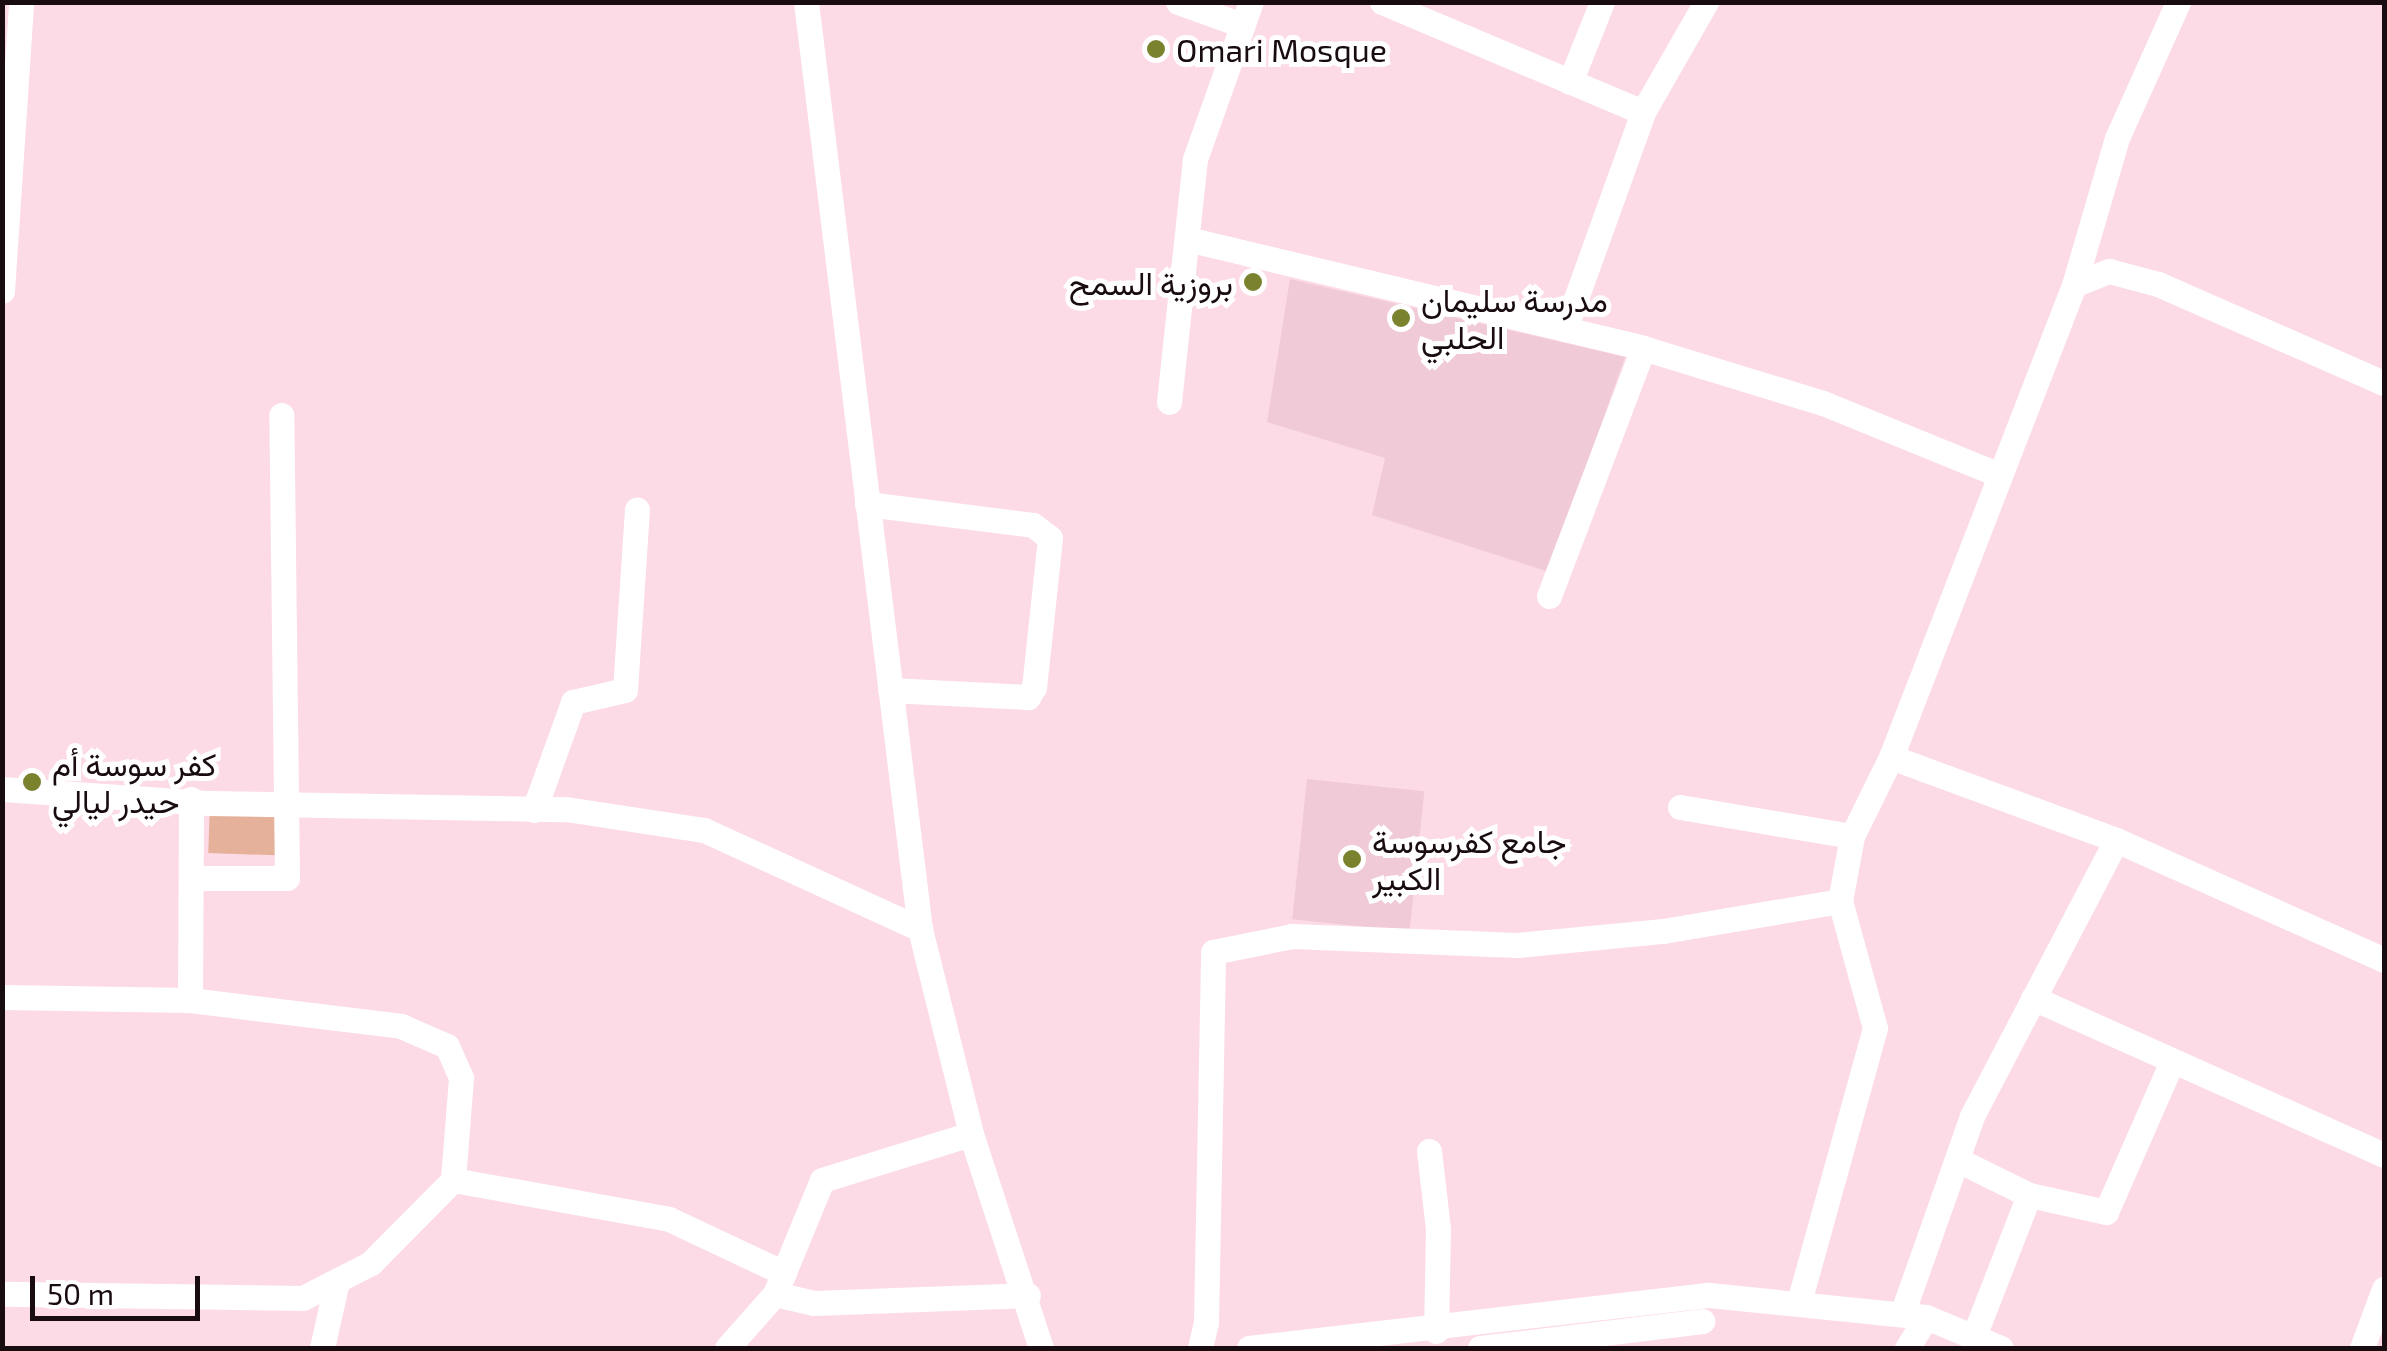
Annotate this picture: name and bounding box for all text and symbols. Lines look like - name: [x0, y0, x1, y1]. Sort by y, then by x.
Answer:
- place label: Omari Mosque: [1176, 30, 1387, 68]
- marker: Omari Mosque: [1145, 38, 1167, 60]
- place label: بروزية السمح: [1069, 263, 1233, 301]
- marker: بروزية السمح: [1242, 271, 1264, 293]
- place label: مدرسة سليمان الحلبي: [1421, 281, 1608, 356]
- marker: مدرسة سليمان الحلبي: [1390, 307, 1412, 329]
- place label: كفر سوسة أم حيدر ليالي: [52, 745, 217, 820]
- marker: كفر سوسة أم حيدر ليالي: [21, 771, 43, 793]
- place label: جامع كفرسوسة الكبير: [1372, 822, 1567, 897]
- marker: جامع كفرسوسة الكبير: [1341, 848, 1363, 870]
- scale bar: [35, 1256, 205, 1318]
- text: 50 m: [47, 1275, 114, 1311]

